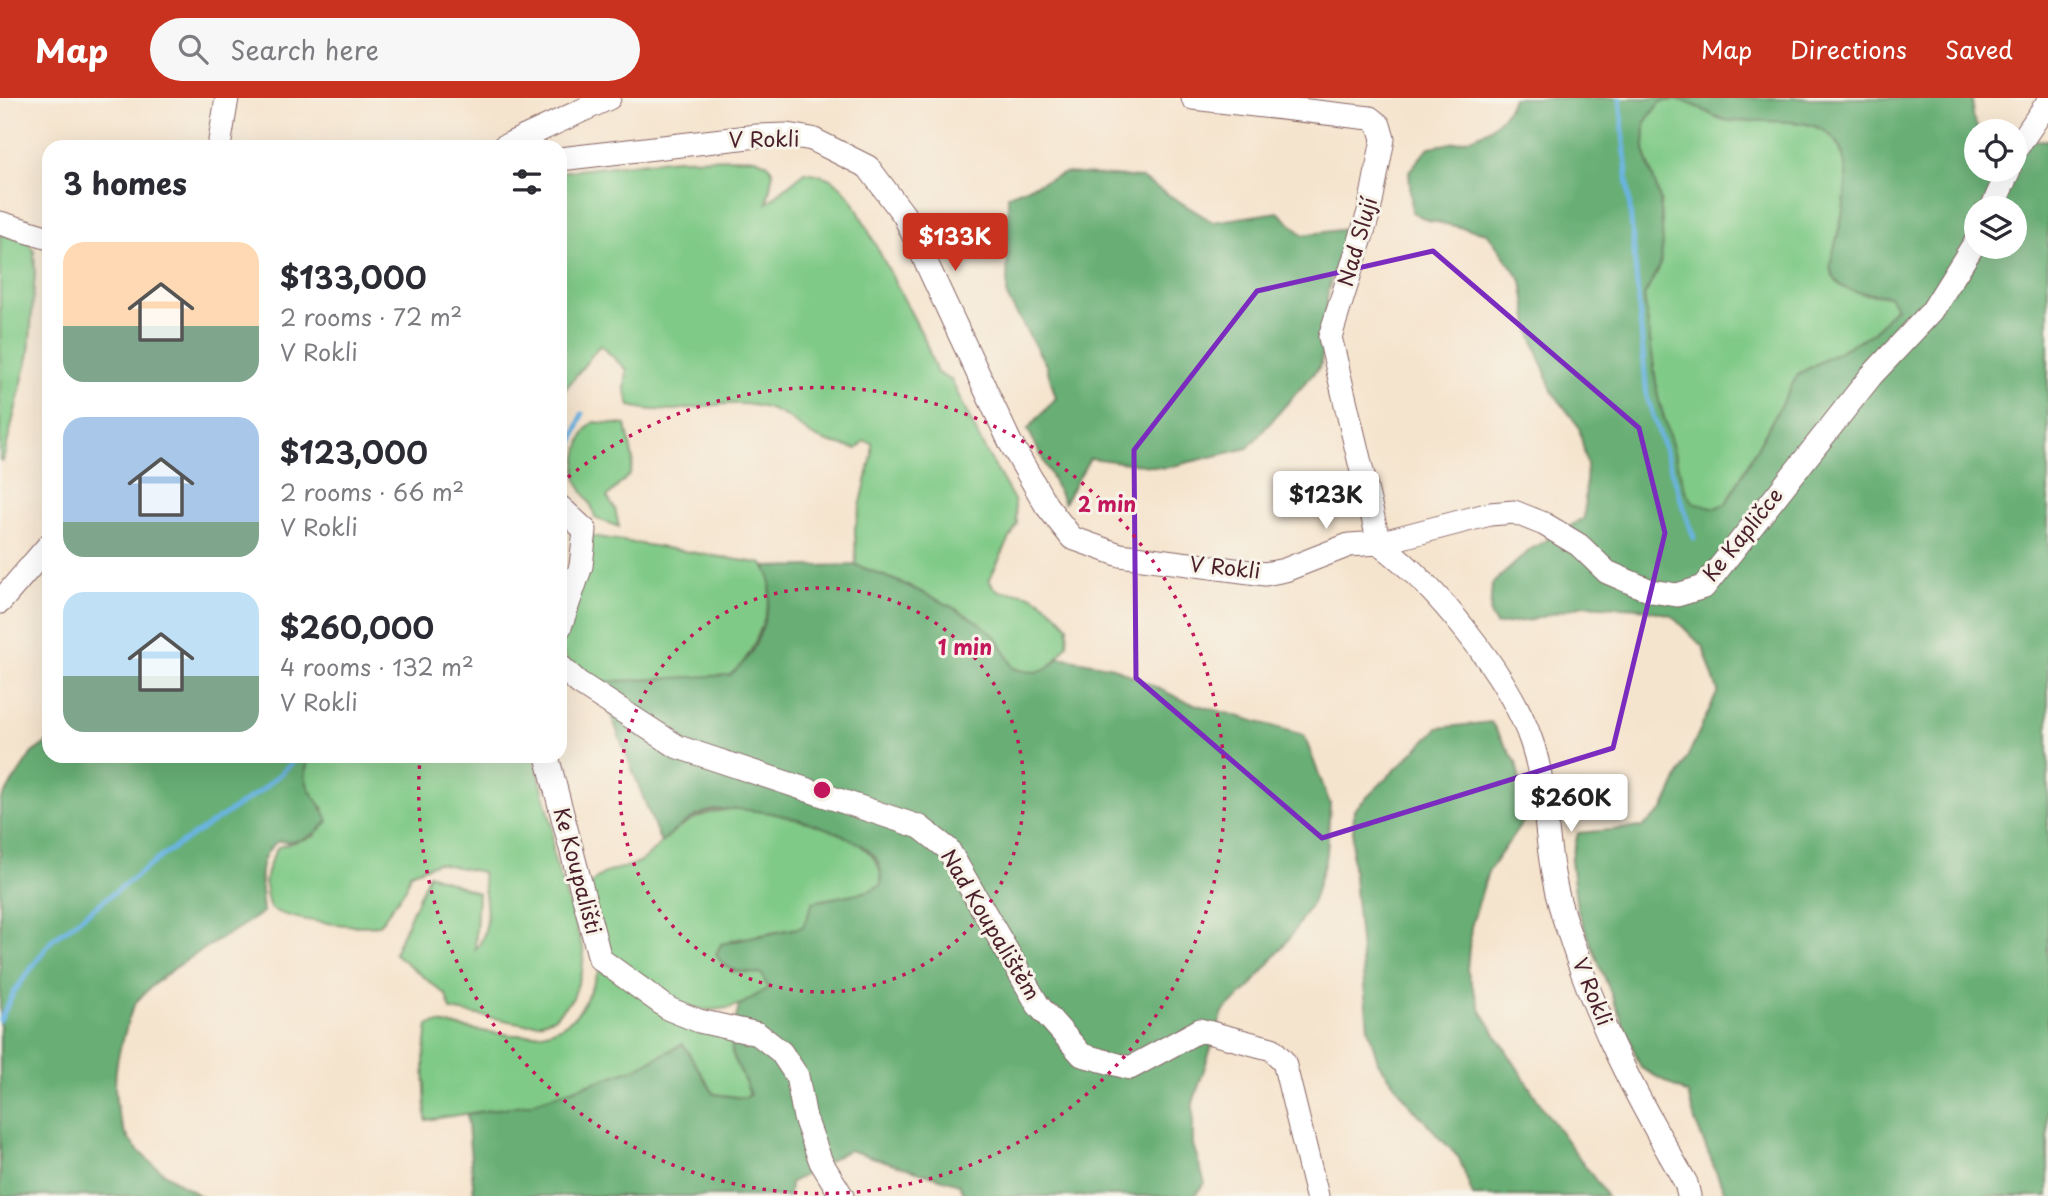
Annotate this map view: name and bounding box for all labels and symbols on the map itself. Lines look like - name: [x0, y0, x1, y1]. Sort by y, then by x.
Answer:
- street label: V Rokli: [728, 121, 800, 155]
- street label: Nad Slují: [1328, 193, 1384, 290]
- pin: $133K: [906, 214, 1004, 273]
- pin: $123K: [1277, 472, 1375, 531]
- street label: Ke Kapličce: [1694, 480, 1789, 588]
- text: 2 min: [1078, 487, 1136, 519]
- street label: V Rokli: [1188, 546, 1262, 586]
- text: 1 min: [938, 630, 992, 662]
- pin: $260K: [1522, 774, 1620, 834]
- centre of rings: [810, 778, 834, 802]
- street label: Ke Koupališti: [547, 803, 611, 938]
- street label: Nad Koupalištěm: [934, 842, 1050, 1006]
- street label: V Rokli: [1566, 952, 1622, 1030]

